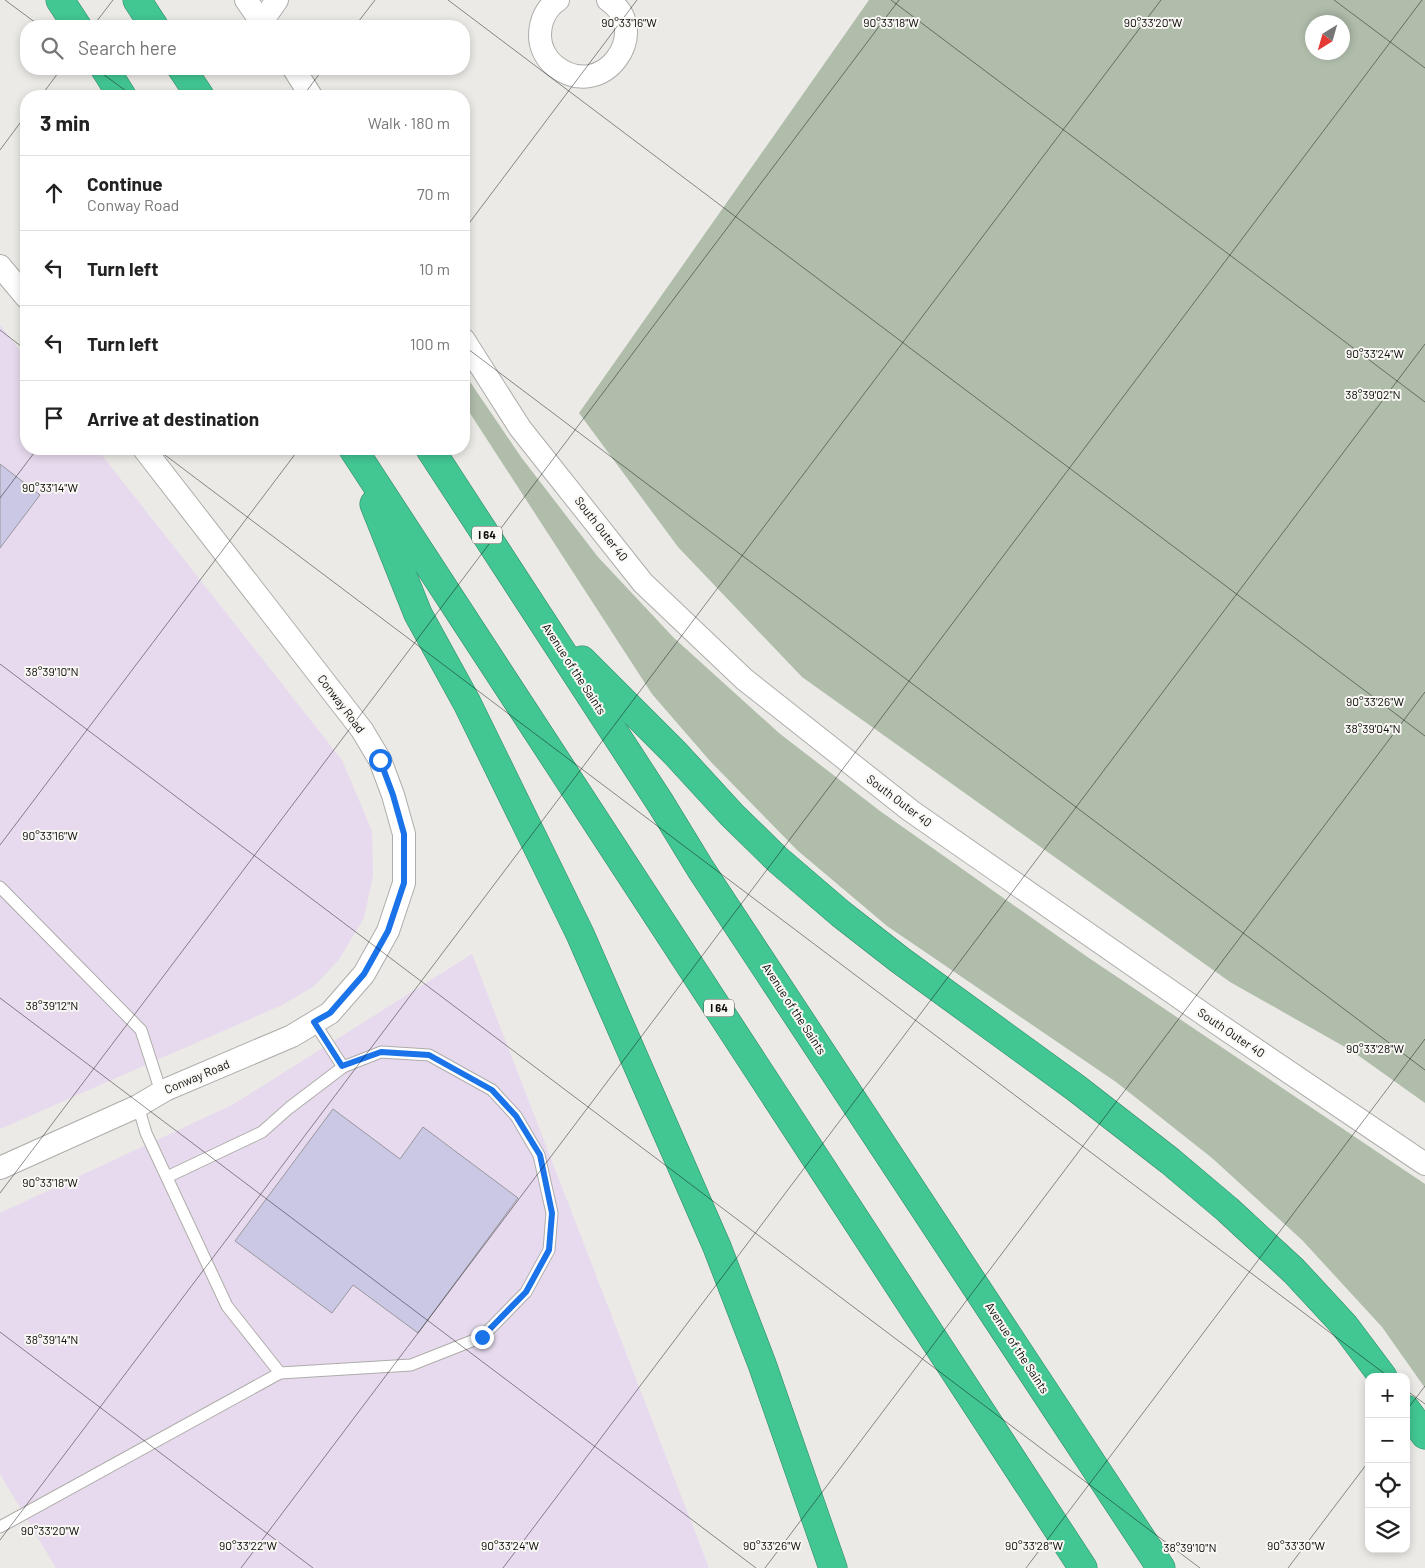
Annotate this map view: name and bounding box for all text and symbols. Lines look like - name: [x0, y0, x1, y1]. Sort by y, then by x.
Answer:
- text: 90°33'16"W: [601, 15, 657, 29]
- text: 90°33'18"W: [863, 15, 919, 29]
- text: 90°33'20"W: [1124, 15, 1183, 29]
- north arrow: [1305, 15, 1350, 60]
- search box: [20, 20, 470, 75]
- icon: search: [38, 34, 66, 62]
- text: Search here: [78, 36, 177, 59]
- text: 3 min: [40, 110, 90, 135]
- text: Walk · 180 m: [368, 113, 450, 132]
- text: Continue: [87, 172, 163, 195]
- icon: ahead: [40, 179, 68, 207]
- text: 70 m: [417, 184, 450, 203]
- text: Conway Road: [87, 195, 179, 214]
- icon: left: [40, 254, 68, 282]
- text: Turn left: [87, 257, 158, 280]
- text: 10 m: [419, 259, 450, 278]
- icon: left: [40, 329, 68, 357]
- text: Turn left: [87, 332, 158, 355]
- text: 100 m: [410, 334, 450, 353]
- text: 90°33'24"W: [1346, 346, 1405, 360]
- text: 38°39'02"N: [1345, 387, 1401, 401]
- icon: arrive: [40, 404, 68, 432]
- text: Arrive at destination: [87, 407, 259, 430]
- text: 90°33'14"W: [22, 480, 78, 494]
- street label: South Outer 40: [572, 493, 631, 563]
- road number: I 64: [472, 526, 502, 544]
- street label: Avenue of the Saints: [540, 620, 610, 717]
- text: 38°39'10"N: [25, 664, 79, 678]
- street label: Conway Road: [315, 672, 368, 735]
- text: 90°33'26"W: [1346, 694, 1404, 708]
- text: 38°39'04"N: [1345, 721, 1401, 735]
- route start: [369, 749, 392, 772]
- street label: South Outer 40: [864, 771, 935, 829]
- text: 90°33'16"W: [22, 828, 78, 842]
- street label: Avenue of the Saints: [760, 960, 830, 1057]
- text: 38°39'12"N: [26, 998, 78, 1012]
- road number: I 64: [704, 1000, 734, 1016]
- street label: South Outer 40: [1195, 1005, 1268, 1060]
- text: 90°33'28"W: [1346, 1041, 1404, 1055]
- street label: Conway Road: [162, 1056, 231, 1096]
- text: 90°33'18"W: [22, 1175, 78, 1189]
- street label: Avenue of the Saints: [983, 1299, 1053, 1396]
- route end: [471, 1326, 494, 1349]
- text: 38°39'14"N: [26, 1332, 78, 1346]
- map controls: [1365, 1373, 1410, 1553]
- button: +: [1365, 1373, 1410, 1418]
- button: −: [1365, 1418, 1410, 1463]
- button: locate: [1365, 1463, 1410, 1508]
- button: layers: [1365, 1508, 1410, 1553]
- text: 90°33'20"W: [21, 1523, 80, 1537]
- text: 90°33'22"W: [219, 1538, 278, 1552]
- text: 90°33'24"W: [481, 1538, 540, 1552]
- text: 90°33'26"W: [743, 1538, 801, 1552]
- text: 90°33'28"W: [1005, 1538, 1063, 1552]
- text: 90°33'30"W: [1267, 1538, 1326, 1552]
- text: 38°39'10"N: [1163, 1540, 1217, 1554]

